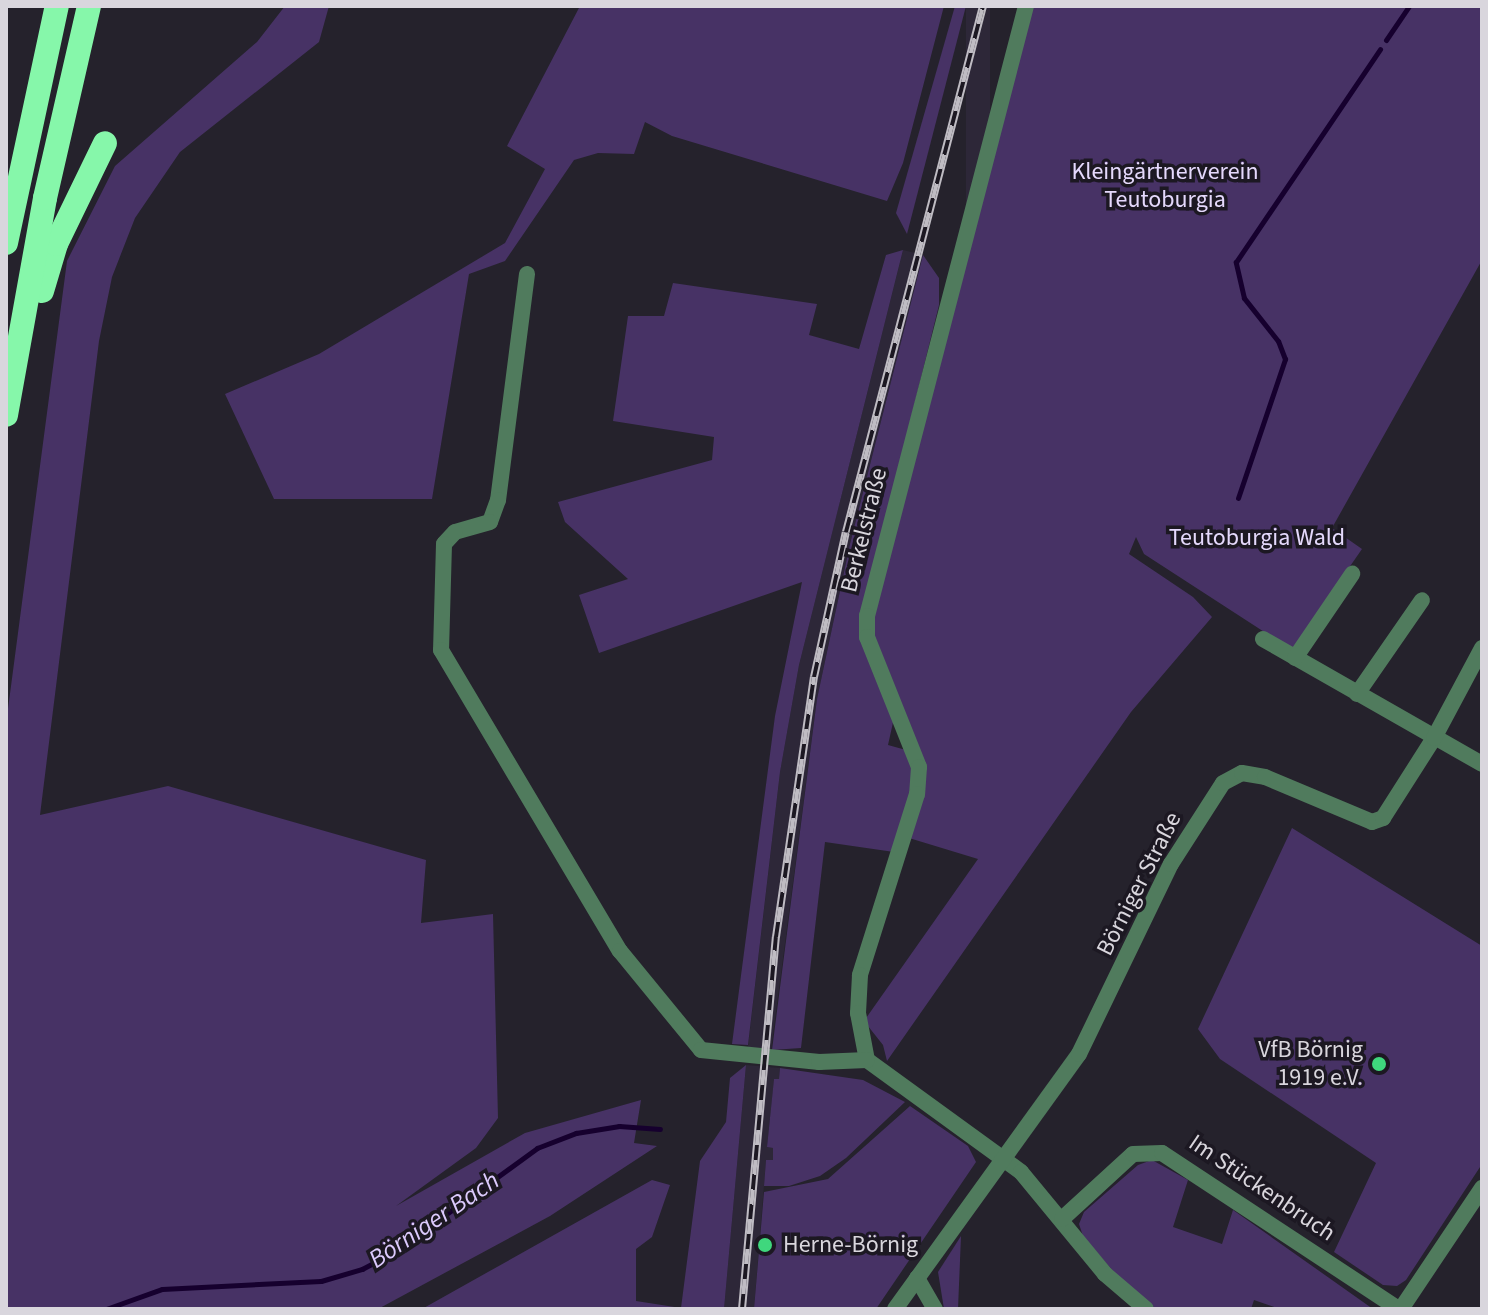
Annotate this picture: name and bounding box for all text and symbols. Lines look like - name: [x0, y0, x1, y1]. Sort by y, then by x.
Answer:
- park label: Kleingärtnerverein Teutoburgia: [1071, 158, 1259, 214]
- street label: Berkelstraße: [835, 465, 893, 595]
- park label: Teutoburgia Wald: [1169, 524, 1345, 552]
- street label: Börniger Straße: [1090, 807, 1188, 961]
- place label: VfB Börnig 1919 e.V.: [1258, 1036, 1363, 1092]
- marker: VfB Börnig 1919 e.V.: [1370, 1055, 1388, 1073]
- street label: Im Stückenbruch: [1183, 1128, 1341, 1248]
- water label: Börniger Bach: [363, 1165, 505, 1275]
- place label: Herne-Börnig: [783, 1231, 918, 1259]
- marker: Herne-Börnig: [754, 1234, 776, 1256]

